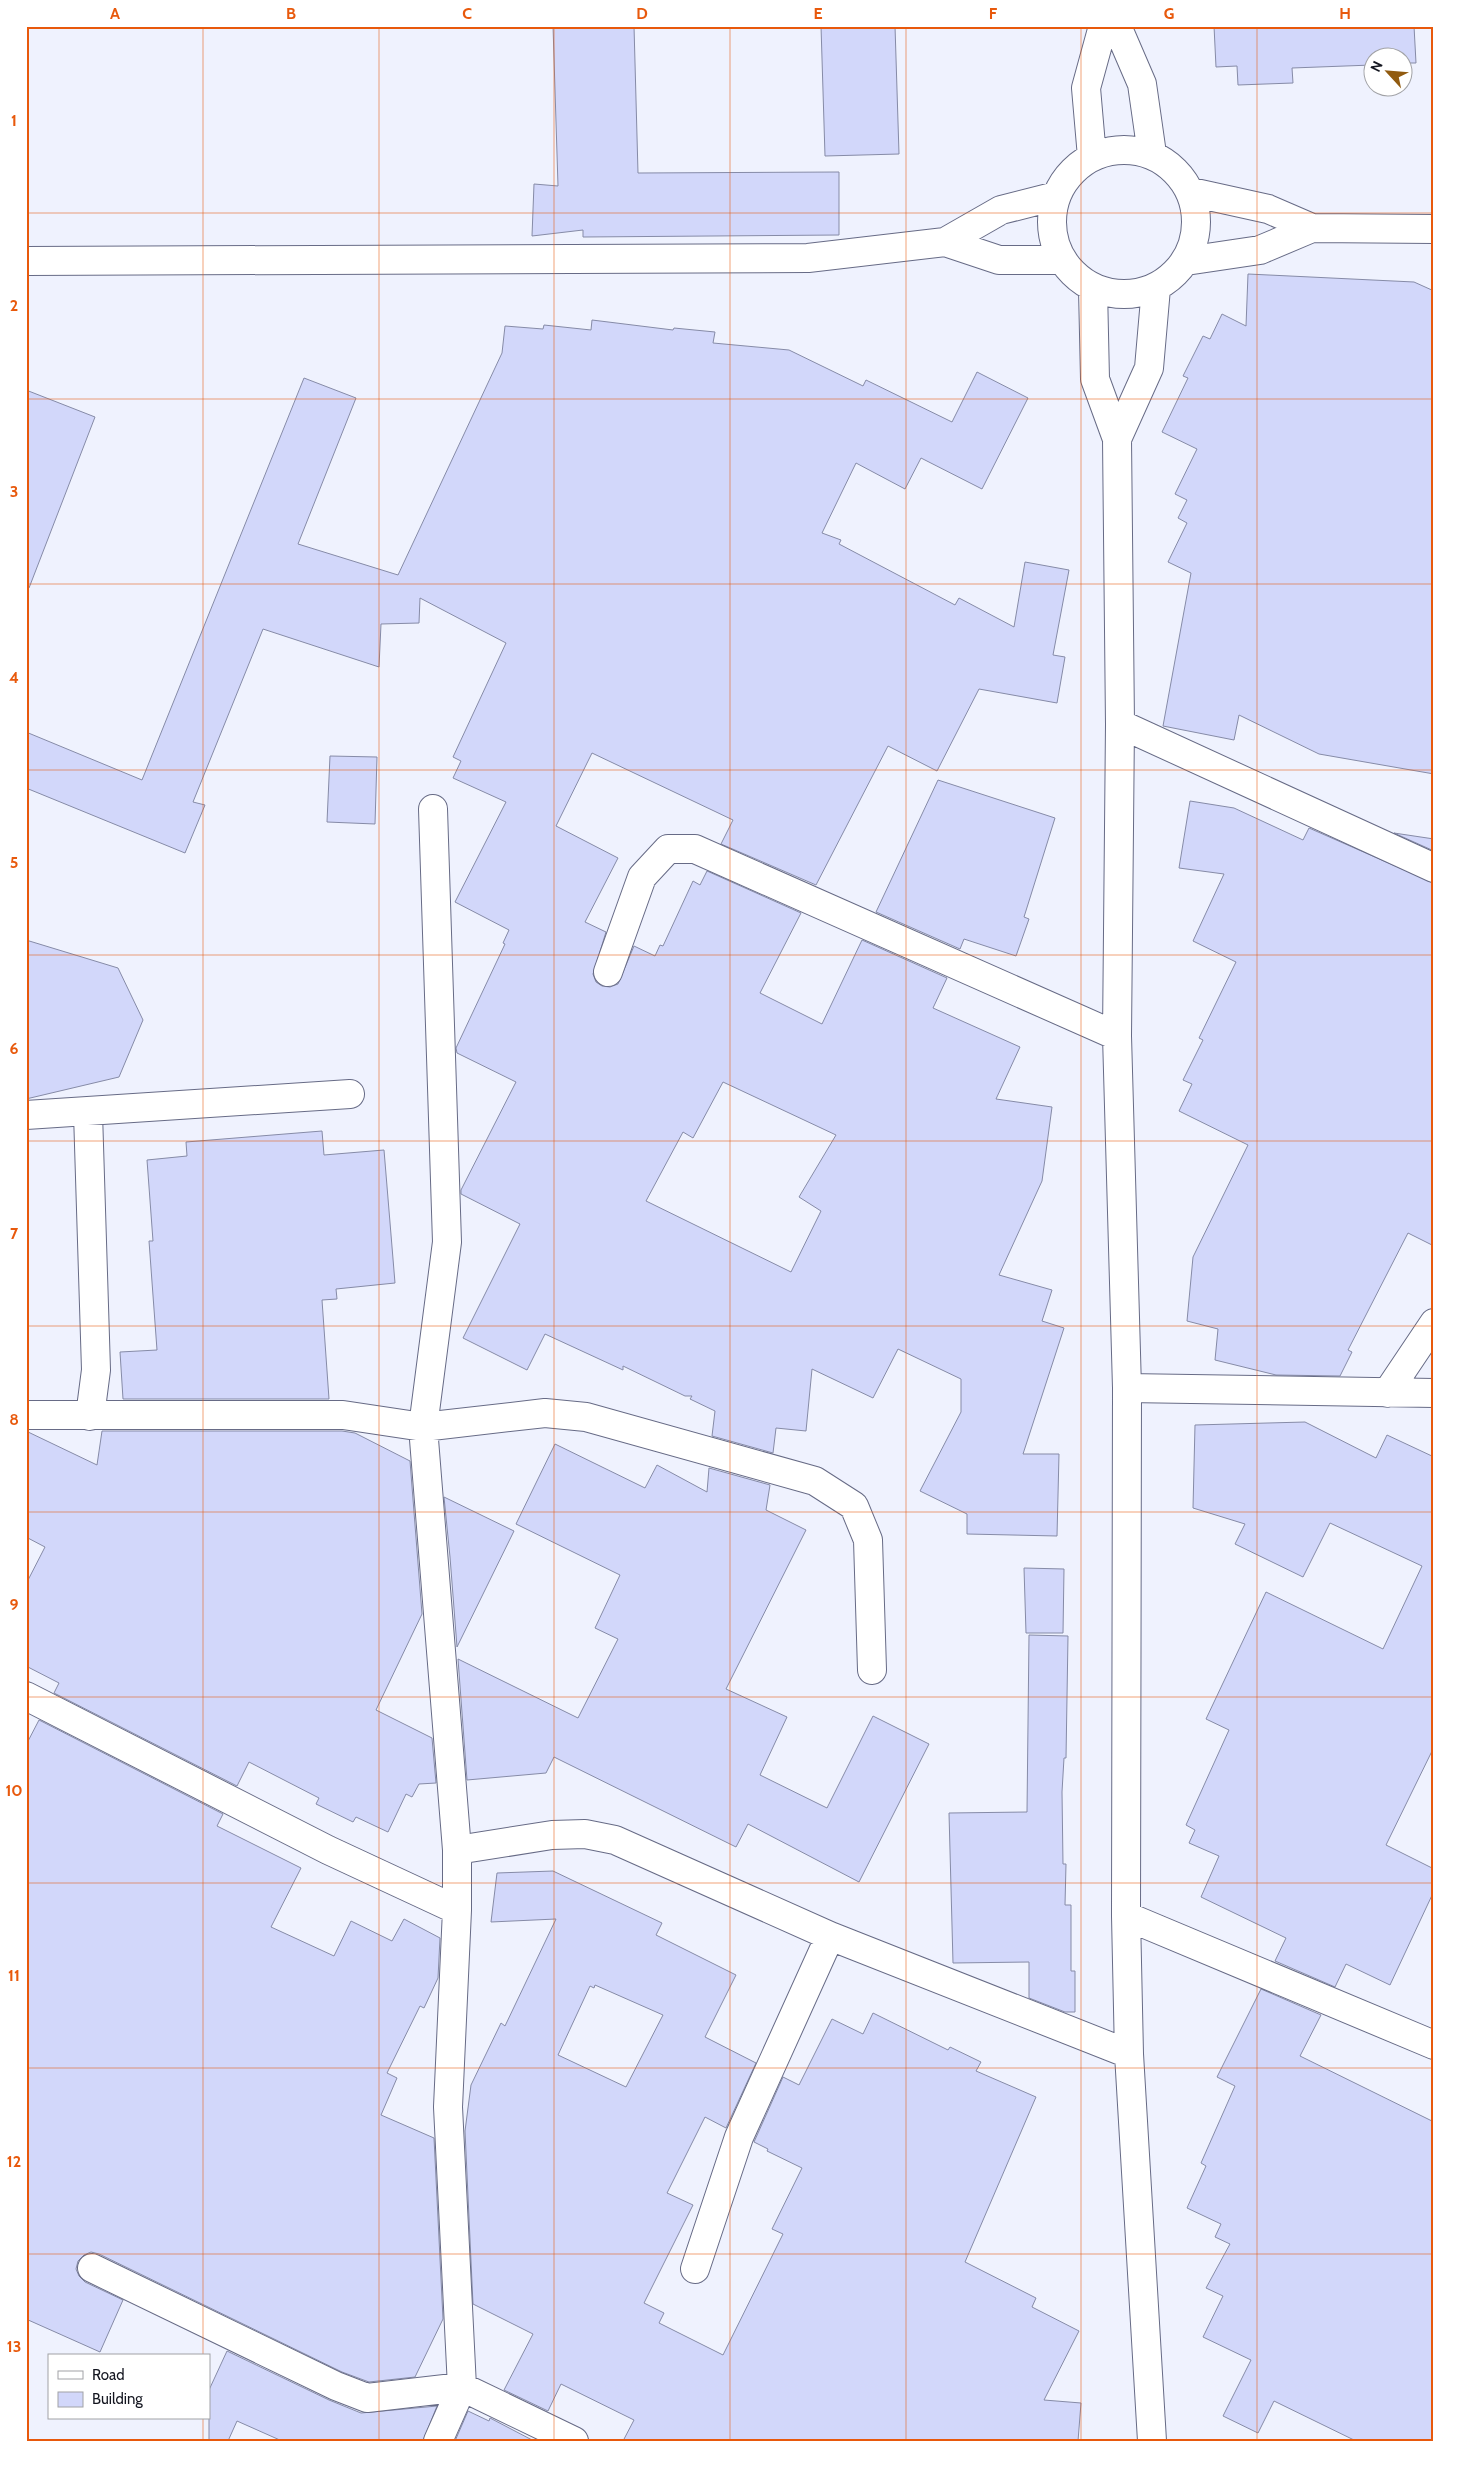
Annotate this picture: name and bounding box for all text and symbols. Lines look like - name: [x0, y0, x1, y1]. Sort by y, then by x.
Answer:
- text: A: [110, 4, 120, 23]
- text: B: [286, 4, 296, 23]
- text: C: [462, 4, 472, 23]
- text: D: [636, 4, 648, 23]
- text: E: [813, 4, 823, 23]
- text: F: [989, 4, 998, 23]
- text: G: [1164, 4, 1174, 23]
- text: H: [1339, 4, 1351, 23]
- north arrow: [1362, 48, 1412, 98]
- text: N: [1366, 58, 1387, 75]
- text: 1: [11, 111, 17, 130]
- text: 2: [10, 296, 18, 315]
- text: 3: [10, 482, 18, 501]
- text: 4: [9, 668, 19, 687]
- text: 5: [10, 853, 18, 872]
- text: 6: [10, 1039, 19, 1058]
- text: 7: [10, 1224, 19, 1243]
- text: 8: [9, 1410, 19, 1429]
- text: 9: [10, 1595, 19, 1614]
- text: 10: [5, 1781, 23, 1800]
- text: 11: [8, 1966, 20, 1985]
- text: 12: [7, 2152, 21, 2171]
- text: 13: [7, 2337, 21, 2356]
- legend: [48, 2354, 210, 2420]
- text: Road: [92, 2366, 125, 2384]
- text: Building: [92, 2390, 143, 2408]

